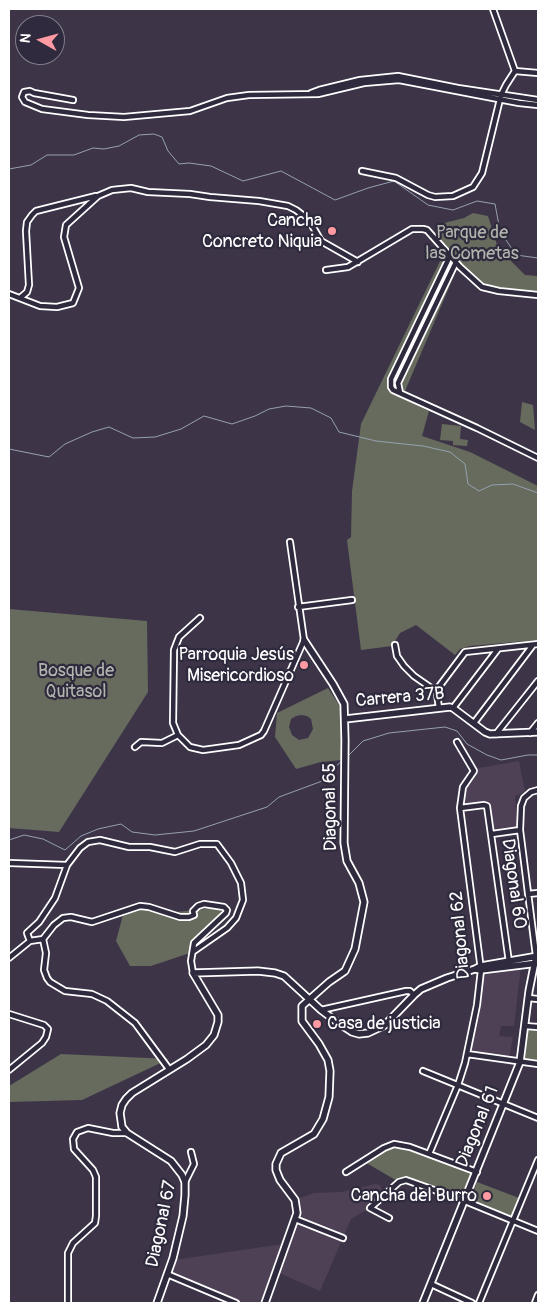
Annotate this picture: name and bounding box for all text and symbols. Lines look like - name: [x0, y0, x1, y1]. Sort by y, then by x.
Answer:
- north arrow: [15, 15, 65, 65]
- text: N: [17, 32, 35, 44]
- place label: Cancha Concreto Niquia: [202, 210, 322, 252]
- park label: Parque de las Cometas: [425, 222, 519, 264]
- marker: Cancha Concreto Niquia: [326, 225, 338, 237]
- place label: Parroquia Jesús Misericordioso: [178, 644, 294, 686]
- marker: Parroquia Jesús Misericordioso: [298, 659, 310, 671]
- park label: Bosque de Quitasol: [38, 660, 114, 702]
- street label: Carrera 37B: [355, 683, 445, 713]
- street label: Diagonal 65: [319, 763, 343, 851]
- street label: Diagonal 60: [496, 837, 530, 931]
- street label: Diagonal 62: [446, 890, 476, 980]
- place label: Casa de justicia: [327, 1013, 441, 1035]
- marker: Casa de justicia: [311, 1018, 323, 1030]
- street label: Diagonal 61: [452, 1083, 504, 1171]
- street label: Diagonal 67: [142, 1179, 182, 1269]
- place label: Cancha del Burro: [351, 1185, 477, 1207]
- marker: Cancha del Burro: [481, 1190, 493, 1202]

